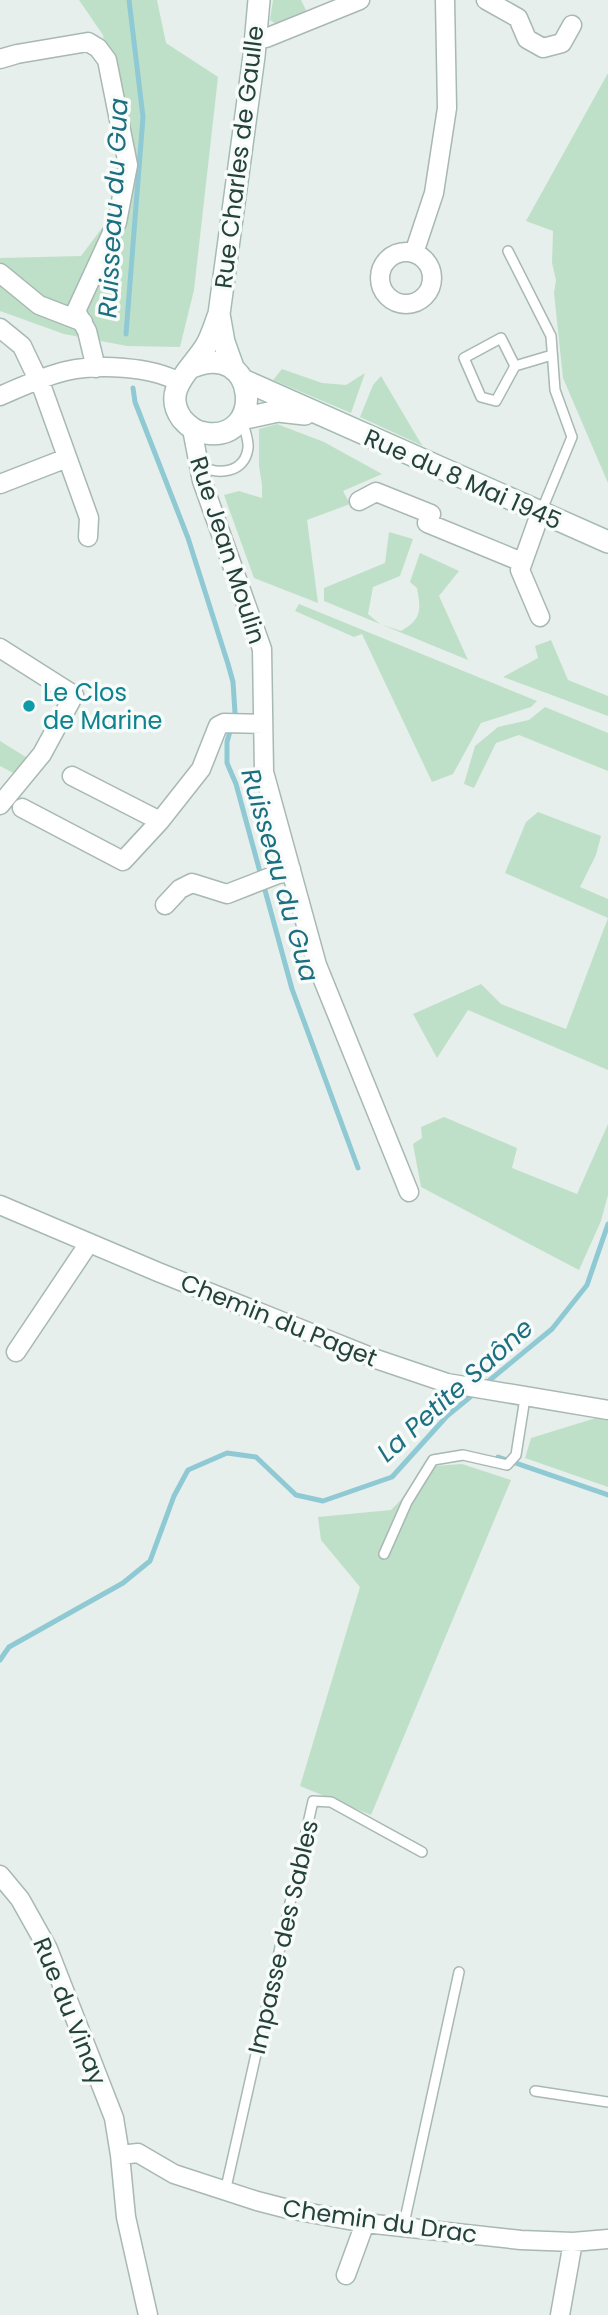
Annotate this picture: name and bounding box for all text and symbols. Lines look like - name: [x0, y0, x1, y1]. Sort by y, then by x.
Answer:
- street label: Rue Charles de Gaulle: [207, 24, 271, 290]
- water label: Ruisseau du Gua: [89, 97, 137, 319]
- street label: Rue du 8 Mai 1945: [359, 421, 567, 537]
- street label: Rue Jean Moulin: [182, 452, 274, 648]
- place label: Le Clos de Marine: [43, 676, 163, 737]
- marker: Le Clos de Marine: [21, 698, 37, 714]
- water label: Ruisseau du Gua: [232, 764, 328, 986]
- street label: Chemin du Paget: [176, 1266, 382, 1374]
- water label: La Petite Saône: [369, 1310, 541, 1470]
- street label: Impasse des Sables: [240, 1817, 326, 2057]
- street label: Rue du Vinay: [25, 1932, 115, 2090]
- street label: Chemin du Drac: [281, 2191, 479, 2251]

